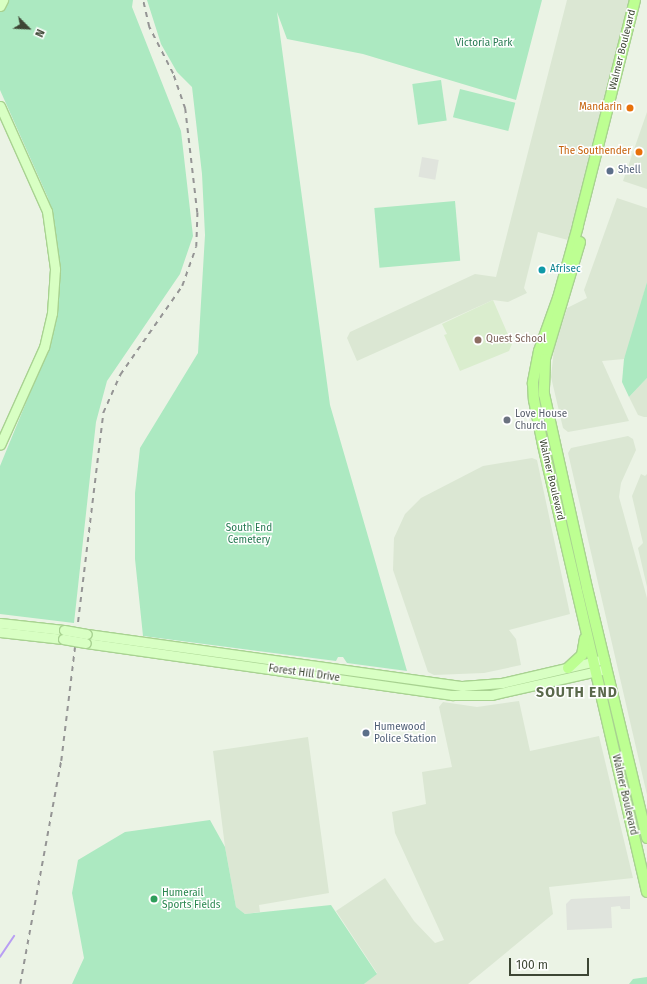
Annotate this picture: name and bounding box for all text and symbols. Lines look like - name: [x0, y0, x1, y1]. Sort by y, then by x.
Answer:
- north arrow: [8, 8, 48, 48]
- street label: Walmer Boulevard: [607, 9, 639, 91]
- text: N: [32, 27, 47, 39]
- park label: Victoria Park: [456, 38, 512, 50]
- place label: Mandarin: [579, 102, 622, 114]
- marker: Mandarin: [625, 103, 635, 113]
- place label: The Southender: [559, 146, 631, 158]
- marker: The Southender: [634, 147, 644, 157]
- place label: Shell: [618, 165, 641, 177]
- marker: Shell: [605, 166, 615, 176]
- place label: Afrisec: [550, 264, 581, 276]
- marker: Afrisec: [537, 265, 547, 275]
- place label: Quest School: [486, 334, 546, 346]
- marker: Quest School: [473, 335, 483, 345]
- place label: Love House Church: [515, 408, 567, 432]
- marker: Love House Church: [502, 415, 512, 425]
- street label: Walmer Boulevard: [536, 438, 566, 522]
- park label: South End Cemetery: [226, 522, 272, 546]
- street label: Forest Hill Drive: [268, 663, 340, 685]
- district label: SOUTH END: [536, 685, 618, 701]
- place label: Humewood Police Station: [374, 721, 436, 744]
- marker: Humewood Police Station: [361, 728, 371, 738]
- street label: Walmer Boulevard: [609, 753, 639, 837]
- place label: Humerail Sports Fields: [162, 887, 220, 910]
- marker: Humerail Sports Fields: [149, 894, 159, 904]
- scale bar: [511, 950, 591, 976]
- text: 100 m: [516, 958, 548, 972]

